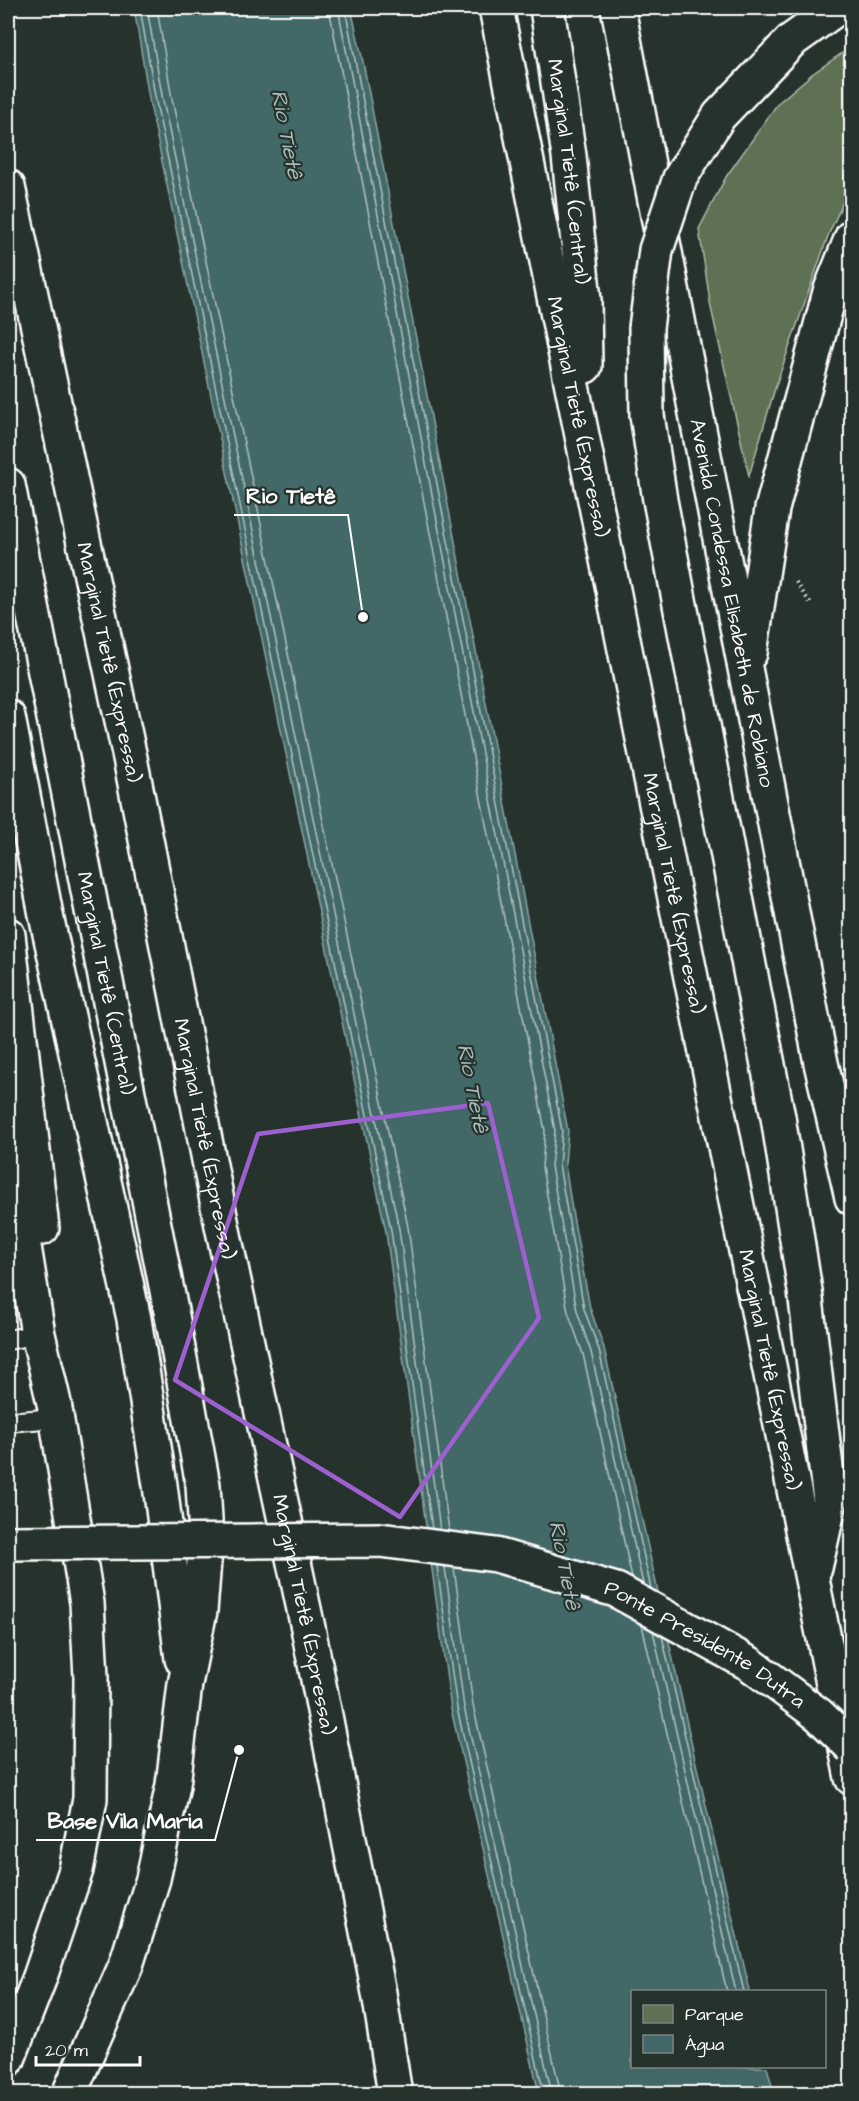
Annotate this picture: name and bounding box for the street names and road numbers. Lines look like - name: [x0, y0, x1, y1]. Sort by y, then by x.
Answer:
- street label: Marginal Tietê (Central): [540, 57, 596, 286]
- street label: Marginal Tietê (Expressa): [539, 294, 616, 540]
- street label: Avenida Condessa Elisabeth de Robiano: [682, 416, 782, 790]
- street label: Marginal Tietê (Expressa): [69, 540, 148, 785]
- street label: Marginal Tietê (Expressa): [635, 770, 712, 1016]
- street label: Marginal Tietê (Central): [70, 869, 142, 1098]
- street label: Marginal Tietê (Expressa): [166, 1016, 243, 1262]
- street label: Marginal Tietê (Expressa): [731, 1247, 808, 1493]
- street label: Marginal Tietê (Expressa): [265, 1492, 342, 1737]
- street label: Ponte Presidente Dutra: [601, 1573, 812, 1715]

